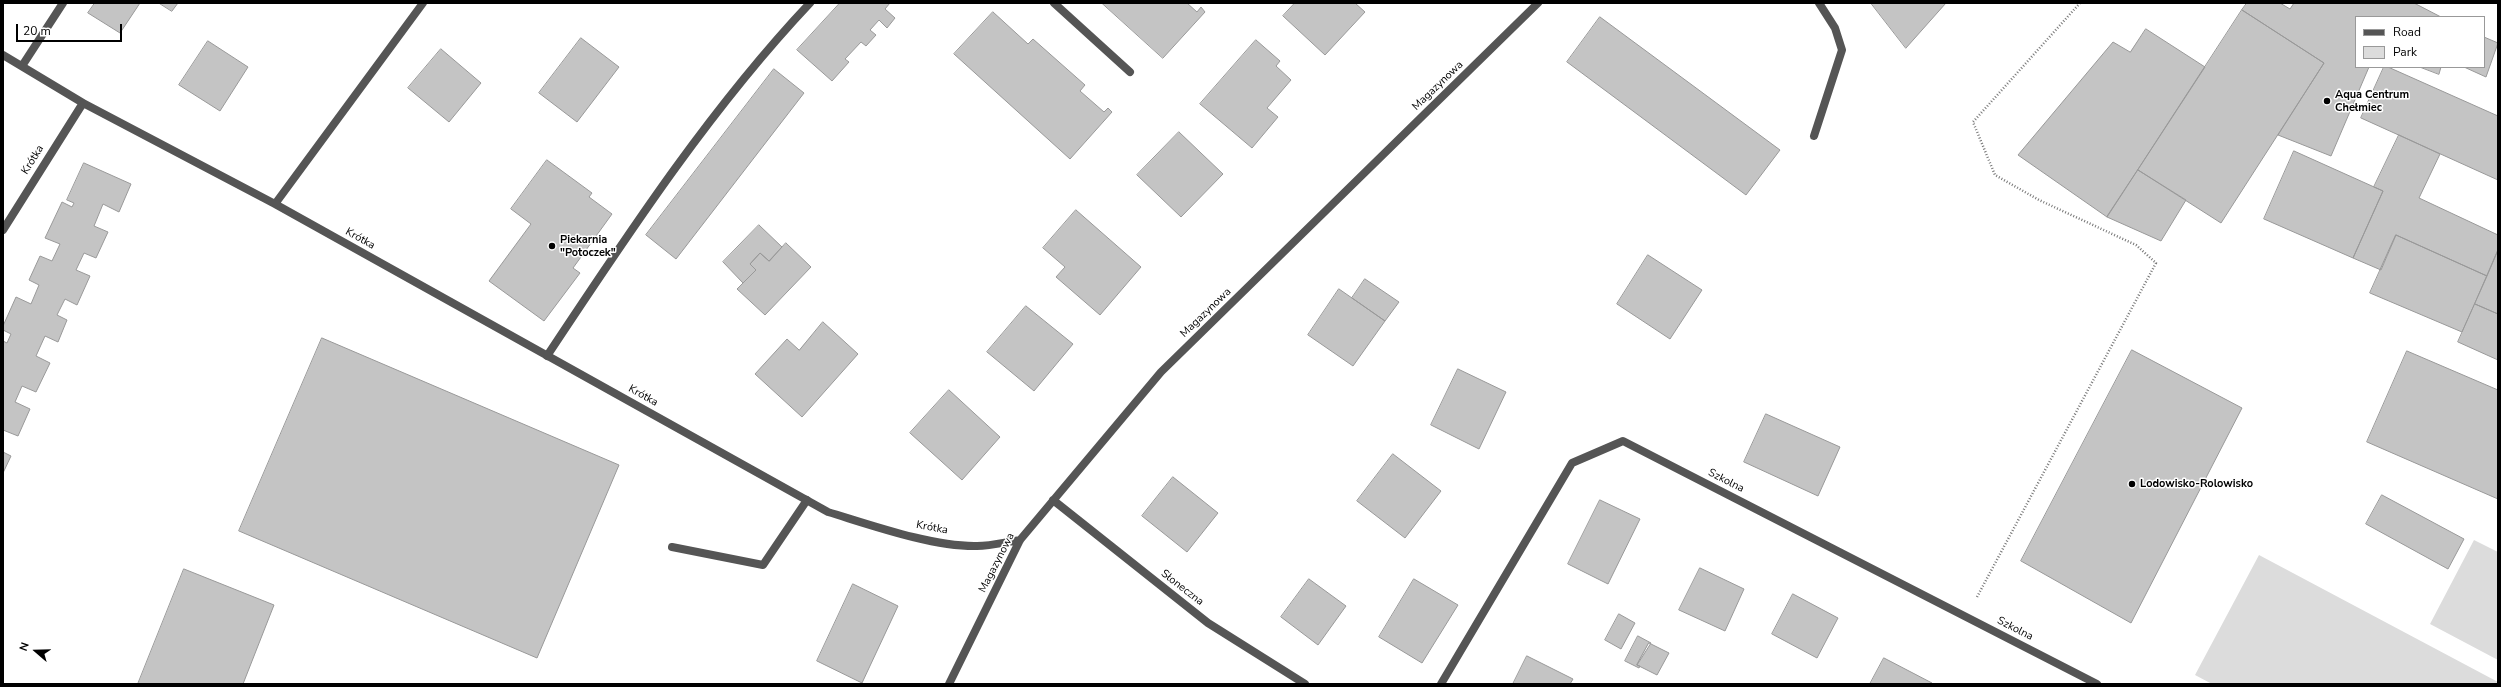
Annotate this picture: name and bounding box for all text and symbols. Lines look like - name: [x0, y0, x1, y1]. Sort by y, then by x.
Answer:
- scale bar: [18, 16, 124, 42]
- legend: [2355, 16, 2485, 68]
- text: 20 m: [23, 23, 51, 39]
- text: Road: [2393, 24, 2421, 40]
- text: Park: [2393, 44, 2417, 60]
- street label: Magazynowa: [1410, 59, 1466, 113]
- place label: Aqua Centrum Chełmiec: [2335, 88, 2409, 114]
- marker: Aqua Centrum Chełmiec: [2322, 96, 2332, 106]
- street label: Krótka: [19, 143, 47, 177]
- street label: Krótka: [343, 225, 377, 253]
- place label: Piekarnia "Potoczek": [560, 233, 616, 259]
- marker: Piekarnia "Potoczek": [547, 241, 557, 251]
- street label: Magazynowa: [1178, 286, 1234, 340]
- street label: Krótka: [626, 382, 660, 410]
- street label: Szkolna: [1706, 466, 1746, 496]
- place label: Lodowisko-Rolowisko: [2140, 477, 2253, 491]
- marker: Lodowisko-Rolowisko: [2127, 479, 2137, 489]
- street label: Krótka: [915, 519, 949, 537]
- street label: Magazynowa: [976, 531, 1018, 595]
- street label: Słoneczna: [1158, 567, 1206, 609]
- street label: Szkolna: [1995, 614, 2035, 644]
- north arrow: [16, 631, 56, 671]
- text: N: [16, 640, 33, 653]

